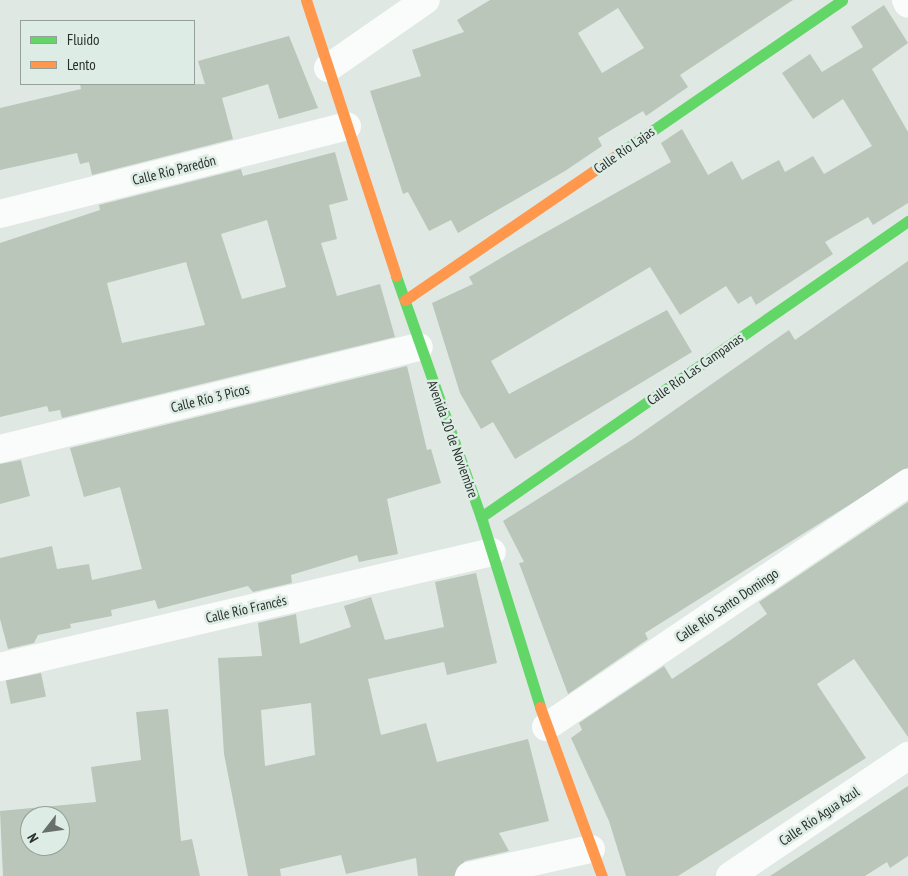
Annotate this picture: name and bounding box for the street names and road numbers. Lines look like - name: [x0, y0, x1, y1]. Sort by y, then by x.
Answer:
- street label: Calle Río Lajas: [590, 123, 658, 177]
- street label: Calle Río Paredón: [131, 152, 217, 188]
- street label: Calle Río Las Campanas: [644, 329, 746, 409]
- street label: Avenida 20 de Noviembre: [424, 378, 482, 500]
- street label: Calle Río 3 Picos: [169, 380, 251, 416]
- street label: Calle Río Santo Domingo: [672, 564, 782, 646]
- street label: Calle Río Francés: [204, 592, 288, 626]
- street label: Calle Río Agua Azul: [775, 783, 863, 849]

